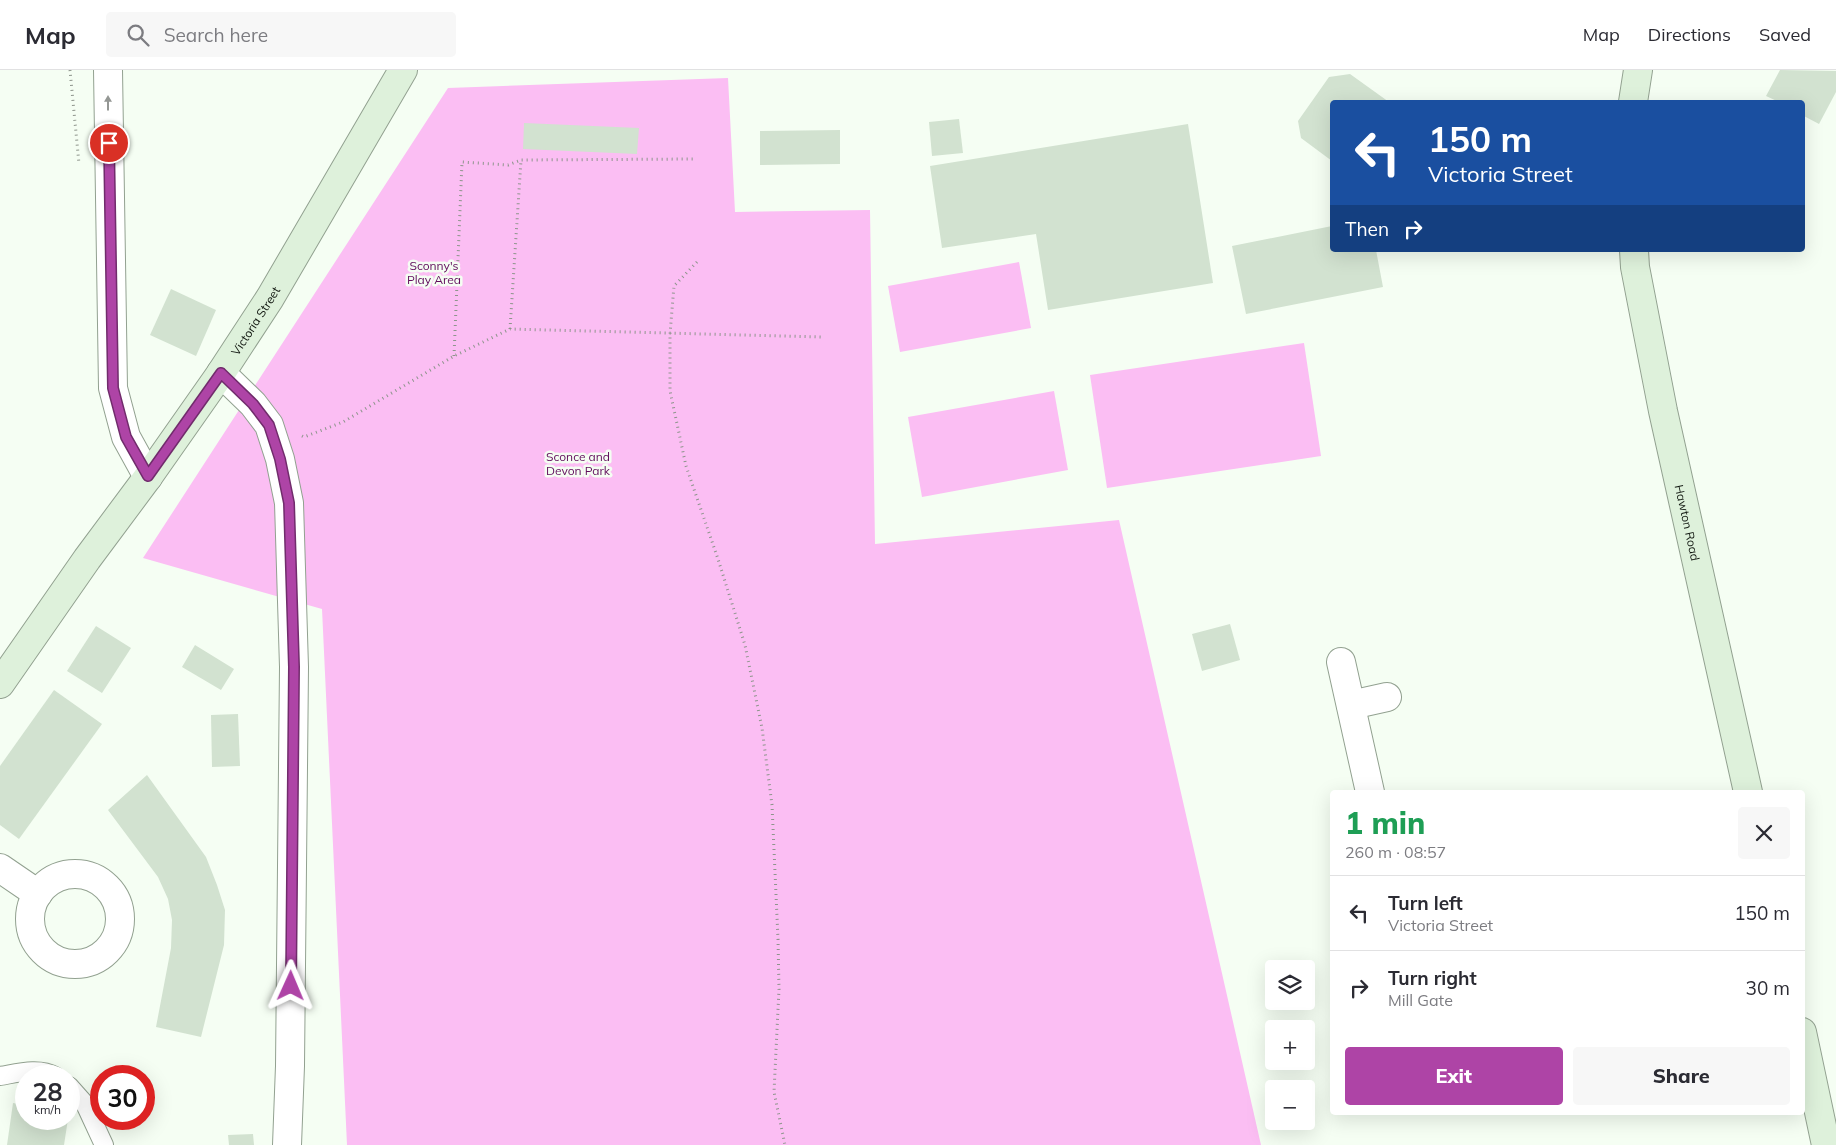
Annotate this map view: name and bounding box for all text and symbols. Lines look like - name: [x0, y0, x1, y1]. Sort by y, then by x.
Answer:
- search box: [106, 12, 456, 57]
- text: Map: [25, 20, 76, 50]
- icon: search: [124, 21, 152, 49]
- text: Search here: [164, 23, 268, 47]
- text: Map: [1583, 23, 1620, 46]
- text: Directions: [1648, 23, 1731, 46]
- text: Saved: [1759, 23, 1811, 46]
- one-way arrow: [104, 95, 112, 111]
- text: 150 m: [1428, 117, 1532, 161]
- icon: left: [1345, 120, 1410, 185]
- pin: [88, 122, 130, 164]
- icon: arrive: [95, 129, 123, 157]
- text: Victoria Street: [1428, 160, 1573, 188]
- icon: right: [1399, 215, 1427, 243]
- text: Then: [1345, 217, 1389, 241]
- park label: Sconny's Play Area: [407, 258, 461, 287]
- street label: Victoria Street: [227, 284, 283, 358]
- park label: Sconce and Devon Park: [546, 449, 611, 478]
- street label: Hawton Road: [1672, 483, 1704, 562]
- text: 1 min: [1345, 804, 1425, 842]
- button: close: [1738, 807, 1790, 859]
- text: 260 m · 08:57: [1345, 842, 1446, 862]
- text: Turn left: [1388, 891, 1463, 915]
- icon: left: [1345, 899, 1373, 927]
- text: 150 m: [1734, 901, 1790, 925]
- text: Victoria Street: [1388, 915, 1493, 935]
- position arrow: [264, 959, 316, 1011]
- map controls: [1265, 960, 1315, 1130]
- button: layers: [1265, 960, 1315, 1010]
- text: Turn right: [1388, 966, 1477, 990]
- icon: right: [1345, 974, 1373, 1002]
- text: 30 m: [1746, 976, 1790, 1000]
- text: Mill Gate: [1388, 990, 1453, 1010]
- button: +: [1265, 1020, 1315, 1070]
- button: Exit: [1345, 1047, 1563, 1105]
- button: Share: [1573, 1047, 1790, 1105]
- speed limit sign: 30: [90, 1065, 155, 1130]
- text: 28: [32, 1076, 63, 1107]
- button: −: [1265, 1080, 1315, 1130]
- text: km/h: [34, 1102, 61, 1117]

